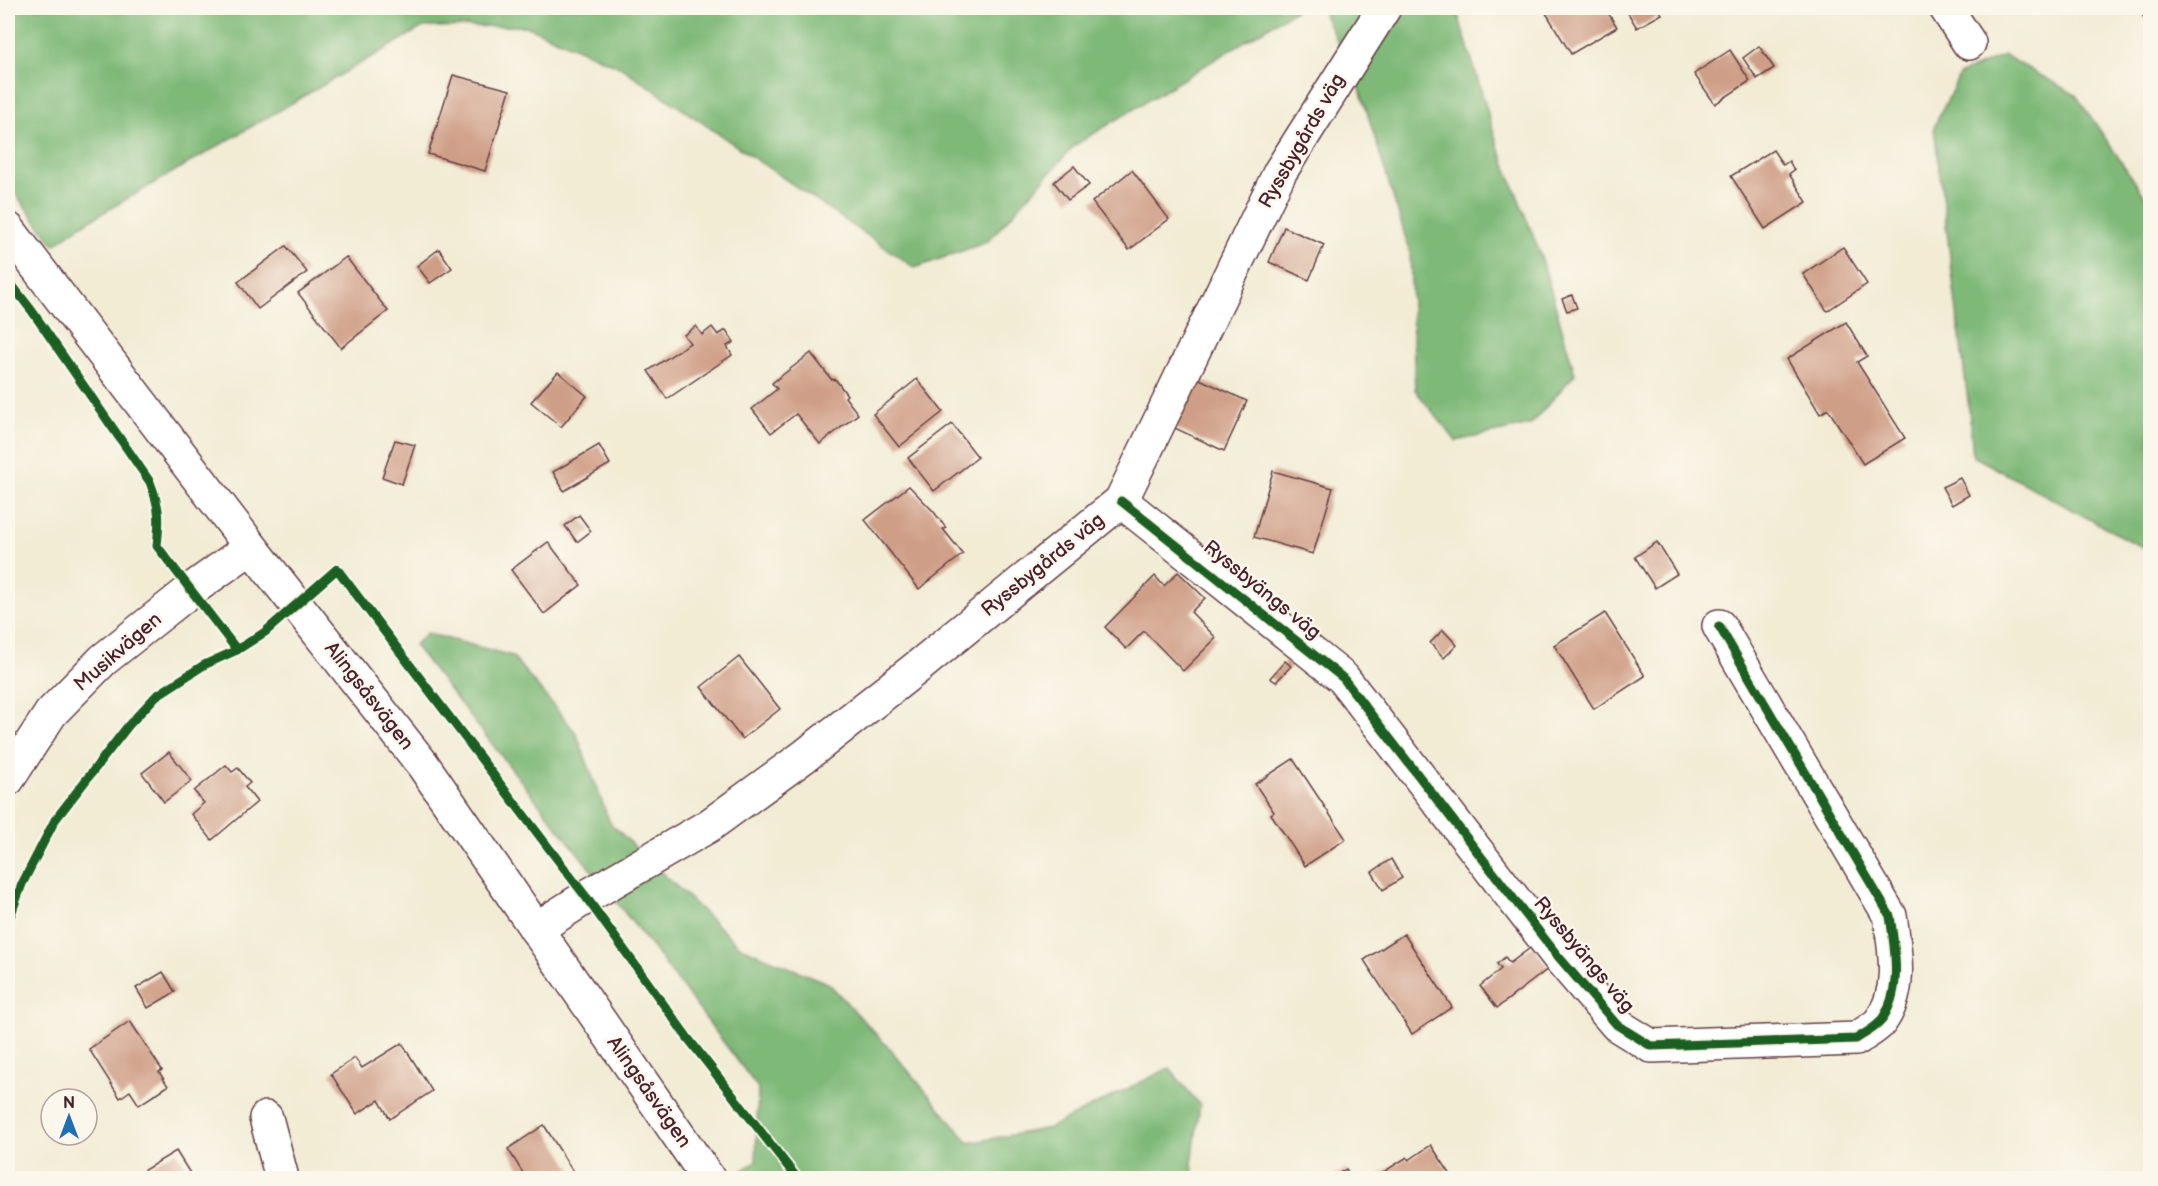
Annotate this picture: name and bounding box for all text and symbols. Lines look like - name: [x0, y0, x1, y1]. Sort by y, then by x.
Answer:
- street label: Ryssbygårds väg: [1254, 69, 1350, 213]
- street label: Ryssbygårds väg: [977, 508, 1109, 622]
- street label: Ryssbyängs väg: [1198, 535, 1326, 645]
- street label: Musikvägen: [69, 607, 167, 697]
- street label: Alingsåsvägen: [319, 637, 419, 755]
- street label: Ryssbyängs väg: [1528, 892, 1640, 1018]
- street label: Alingsåsvägen: [602, 1032, 696, 1152]
- north arrow: [39, 1087, 99, 1147]
- text: N: [63, 1094, 75, 1113]

